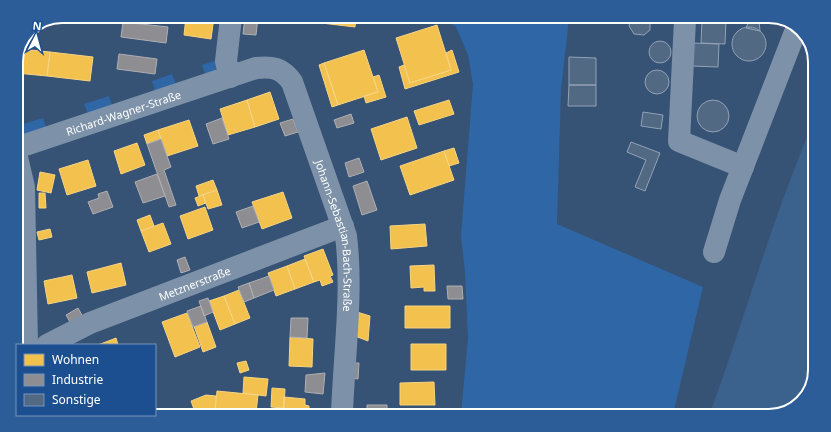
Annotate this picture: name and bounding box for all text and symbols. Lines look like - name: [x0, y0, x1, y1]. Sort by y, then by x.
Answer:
- north arrow: [16, 16, 56, 56]
- text: N: [32, 18, 42, 33]
- street label: Richard-Wagner-Straße: [64, 86, 183, 138]
- street label: Johann-Sebastian-Bach-Straße: [312, 157, 356, 312]
- street label: Metznerstraße: [156, 262, 232, 304]
- legend: [16, 344, 156, 416]
- text: Wohnen: [52, 351, 99, 368]
- text: Industrie: [52, 371, 103, 388]
- text: Sonstige: [52, 391, 101, 408]

